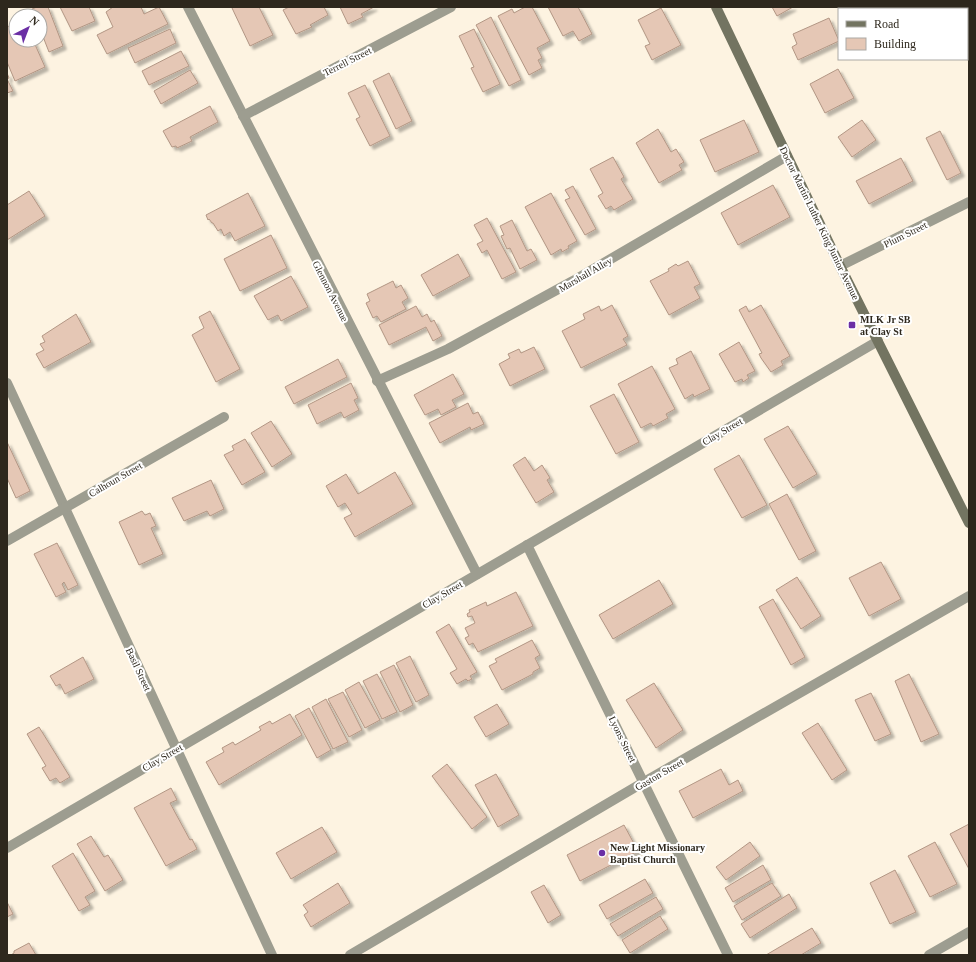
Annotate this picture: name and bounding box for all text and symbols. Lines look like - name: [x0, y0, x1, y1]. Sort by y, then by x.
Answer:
- north arrow: [8, 8, 48, 48]
- legend: [838, 8, 968, 60]
- text: N: [28, 13, 42, 28]
- text: Road: [874, 17, 899, 31]
- text: Building: [874, 37, 916, 51]
- street label: Terrell Street: [321, 45, 373, 78]
- street label: Doctor Martin Luther King Junior Avenue: [778, 145, 862, 302]
- street label: Plum Street: [882, 219, 929, 250]
- street label: Marshall Alley: [557, 255, 614, 294]
- street label: Glennon Avenue: [311, 259, 351, 324]
- place label: MLK Jr SB at Clay St: [860, 314, 911, 337]
- marker: MLK Jr SB at Clay St: [847, 320, 857, 330]
- street label: Clay Street: [700, 415, 745, 447]
- street label: Calhoun Street: [87, 460, 144, 499]
- street label: Clay Street: [420, 578, 465, 610]
- street label: Basil Street: [124, 646, 153, 693]
- street label: Lyons Street: [607, 714, 639, 764]
- street label: Clay Street: [140, 741, 185, 773]
- street label: Gaston Street: [633, 756, 686, 793]
- place label: New Light Missionary Baptist Church: [610, 842, 705, 865]
- marker: New Light Missionary Baptist Church: [597, 848, 607, 858]

